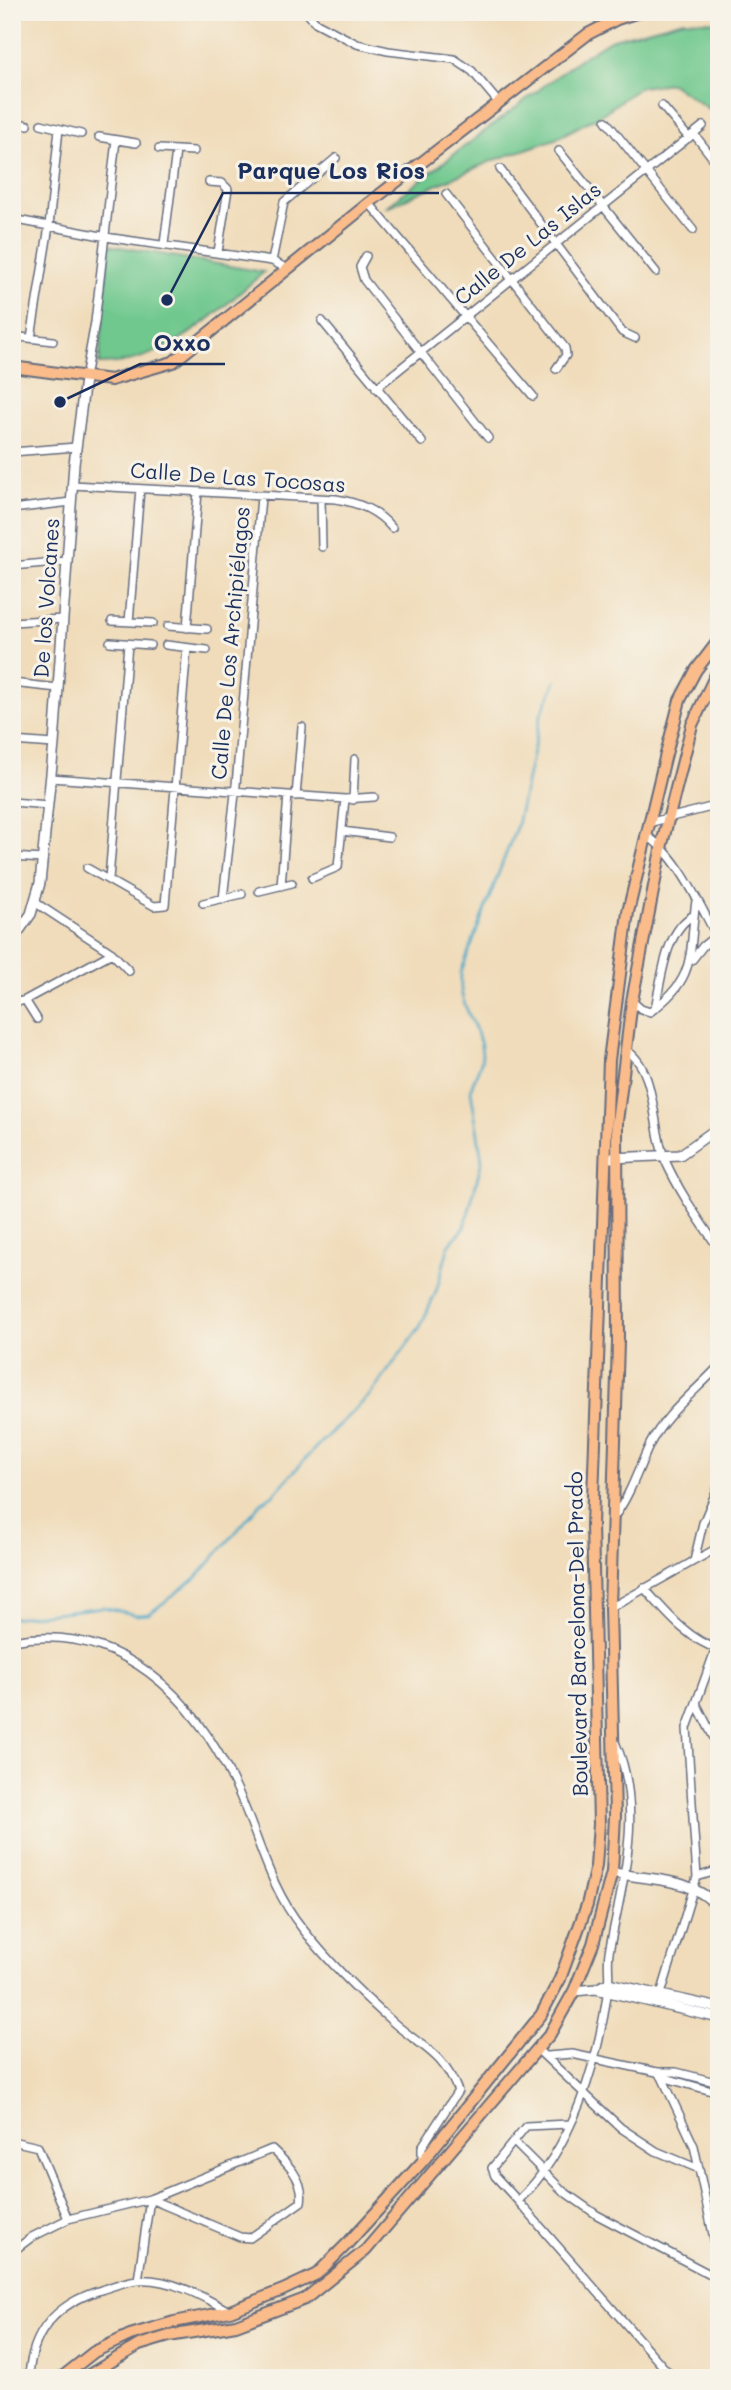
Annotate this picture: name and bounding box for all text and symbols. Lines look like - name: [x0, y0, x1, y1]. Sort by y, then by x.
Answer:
- callout: Parque Los Rios: [223, 149, 439, 193]
- text: Parque Los Rios: [237, 155, 425, 185]
- street label: Calle De Las Islas: [448, 175, 606, 310]
- callout: Oxxo: [140, 320, 225, 364]
- text: Oxxo: [154, 327, 210, 357]
- street label: Calle De Las Tocosas: [129, 456, 347, 498]
- street label: Calle De Los Archipiélagos: [204, 505, 255, 781]
- street label: De los Volcanes: [26, 517, 65, 679]
- street label: Boulevard Barcelona-Del Prado: [560, 1471, 593, 1797]

